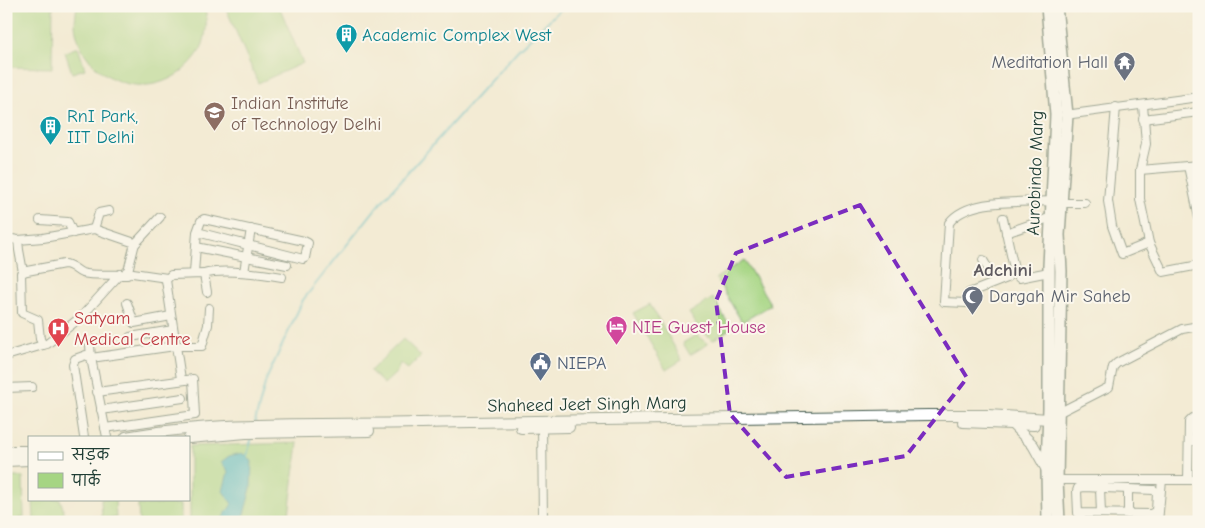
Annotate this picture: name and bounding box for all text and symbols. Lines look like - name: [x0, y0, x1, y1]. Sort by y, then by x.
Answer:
- building icon: Academic Complex West: [334, 23, 358, 54]
- place label: Academic Complex West: [362, 25, 552, 46]
- temple icon: Meditation Hall: [1112, 50, 1136, 81]
- place label: Meditation Hall: [991, 52, 1108, 73]
- place label: Indian Institute of Technology Delhi: [231, 93, 381, 135]
- school or university icon: Indian Institute of Technology Delhi: [203, 101, 227, 132]
- place label: RnI Park, IIT Delhi: [67, 106, 138, 148]
- street label: Aurobindo Marg: [1023, 110, 1048, 236]
- building icon: RnI Park, IIT Delhi: [39, 114, 63, 145]
- district label: Adchini: [974, 259, 1032, 281]
- mosque icon: Dargah Mir Saheb: [961, 284, 985, 315]
- place label: Dargah Mir Saheb: [989, 286, 1131, 307]
- place label: Satyam Medical Centre: [74, 308, 191, 350]
- hotel icon: NIE Guest House: [604, 315, 628, 346]
- hospital icon: Satyam Medical Centre: [46, 316, 70, 347]
- place label: NIE Guest House: [632, 317, 766, 338]
- public building icon: NIEPA: [529, 351, 553, 382]
- place label: NIEPA: [557, 353, 607, 374]
- street label: Shaheed Jeet Singh Marg: [487, 392, 687, 417]
- legend: [28, 436, 190, 500]
- text: सड़क: [71, 446, 110, 465]
- text: पार्क: [71, 469, 102, 490]

